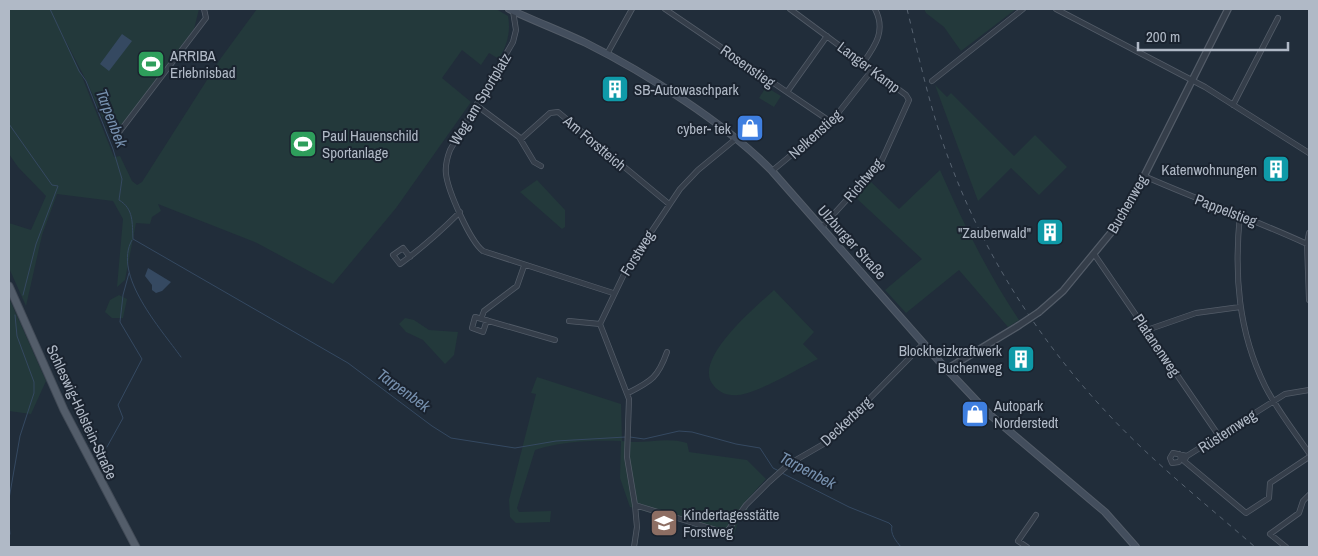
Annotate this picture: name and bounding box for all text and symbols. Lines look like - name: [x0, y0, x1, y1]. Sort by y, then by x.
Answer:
- scale bar: [1138, 20, 1288, 52]
- text: 200 m: [1146, 26, 1180, 47]
- street label: Langer Kamp: [833, 36, 905, 98]
- street label: Rosenstieg: [716, 40, 780, 93]
- place label: ARRIBA Erlebnisbad: [169, 45, 236, 83]
- sports icon: ARRIBA Erlebnisbad: [136, 49, 166, 79]
- street label: Weg am Sportplatz: [444, 49, 516, 149]
- building icon: SB-Autowaschpark: [600, 74, 630, 104]
- place label: SB-Autowaschpark: [634, 79, 739, 100]
- water label: Tarpenbek: [91, 86, 133, 151]
- street label: Nelkenstieg: [784, 104, 846, 164]
- street label: Am Forstteich: [558, 110, 631, 175]
- shop icon: cyber- tek: [735, 113, 765, 143]
- place label: cyber- tek: [677, 118, 732, 139]
- place label: Paul Hauenschild Sportanlage: [322, 125, 418, 163]
- sports icon: Paul Hauenschild Sportanlage: [288, 129, 318, 159]
- street label: Richtweg: [838, 153, 888, 206]
- building icon: Katenwohnungen: [1261, 154, 1291, 184]
- place label: Katenwohnungen: [1161, 159, 1257, 180]
- street label: Buchenweg: [1102, 171, 1152, 237]
- street label: Pappelstieg: [1192, 189, 1260, 232]
- street label: Ulzburger Straße: [813, 200, 891, 284]
- building icon: "Zauberwald": [1035, 217, 1065, 247]
- place label: "Zauberwald": [958, 222, 1031, 243]
- street label: Forstweg: [615, 226, 659, 280]
- street label: Platanenweg: [1128, 310, 1186, 380]
- place label: Blockheizkraftwerk Buchenweg: [899, 340, 1003, 378]
- street label: Schleswig-Holstein-Straße: [42, 341, 122, 483]
- building icon: Blockheizkraftwerk Buchenweg: [1006, 344, 1036, 374]
- water label: Tarpenbek: [373, 363, 435, 417]
- street label: Deckerberg: [816, 392, 877, 450]
- place label: Autopark Norderstedt: [993, 395, 1059, 433]
- shop icon: Autopark Norderstedt: [960, 399, 990, 429]
- street label: Rüsternweg: [1194, 404, 1260, 458]
- water label: Tarpenbek: [776, 446, 840, 494]
- place label: Kindertagesstätte Forstweg: [683, 504, 780, 542]
- school or university icon: Kindertagesstätte Forstweg: [649, 508, 679, 538]

